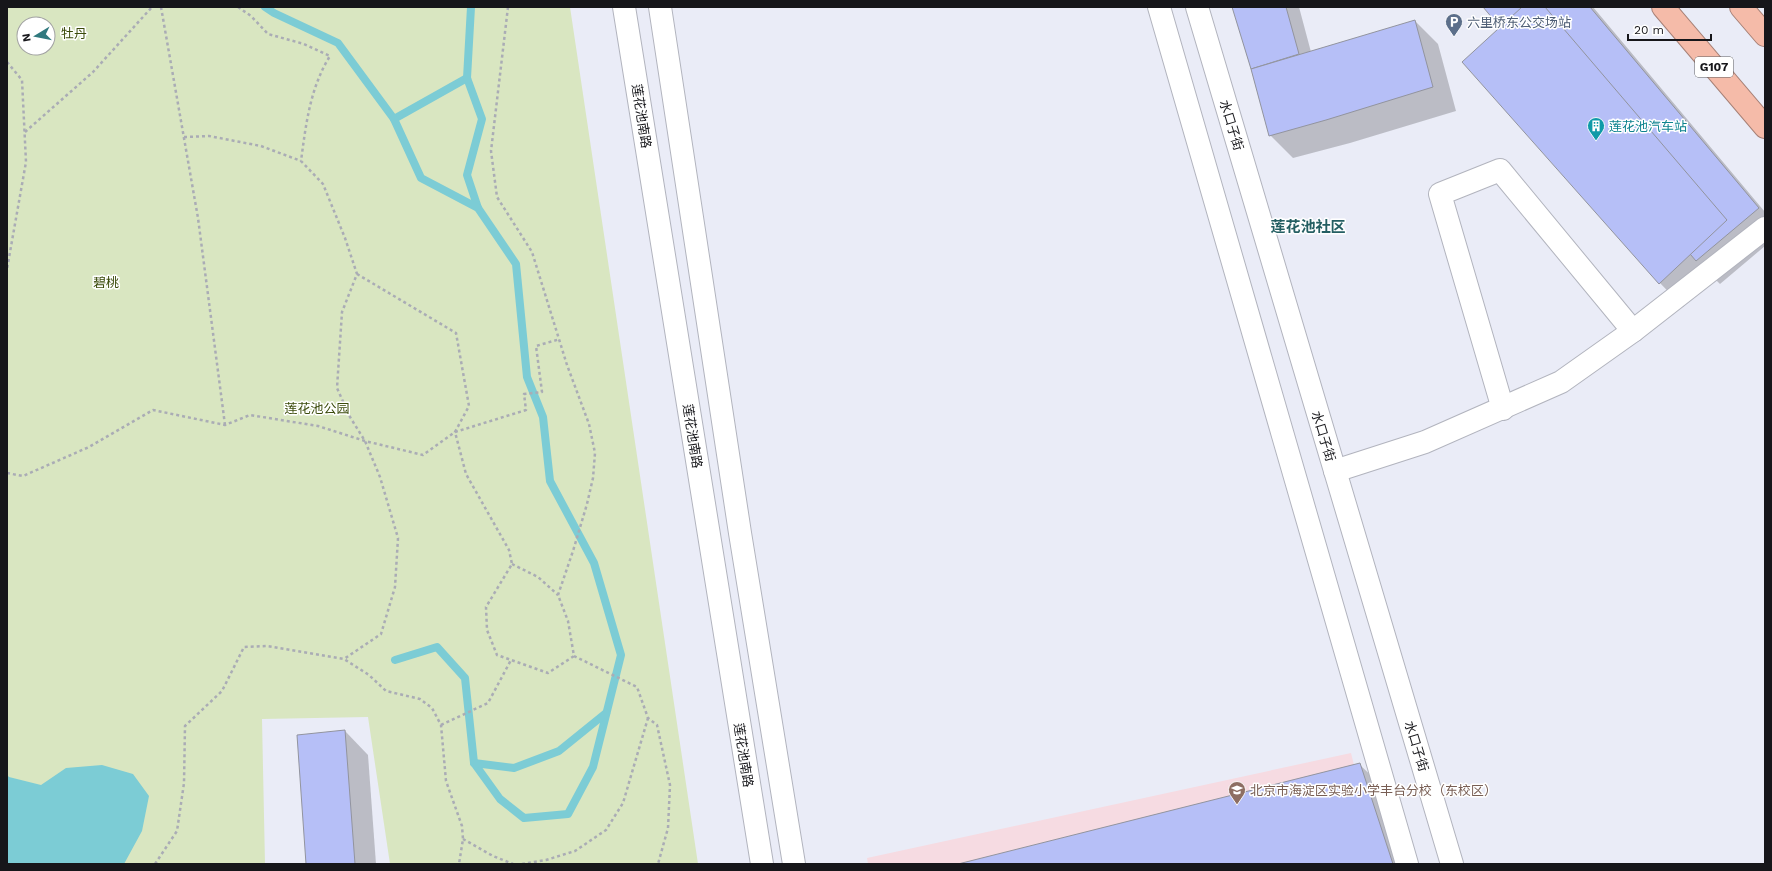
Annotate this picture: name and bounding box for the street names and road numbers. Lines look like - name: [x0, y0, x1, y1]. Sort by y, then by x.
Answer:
- road number: G107: [1695, 57, 1733, 77]
- street label: 莲花池南路: [629, 83, 654, 149]
- street label: 水口子街: [1217, 98, 1246, 152]
- street label: 莲花池南路: [680, 403, 705, 469]
- street label: 水口子街: [1309, 409, 1338, 463]
- street label: 水口子街: [1402, 719, 1431, 773]
- street label: 莲花池南路: [731, 722, 756, 788]

